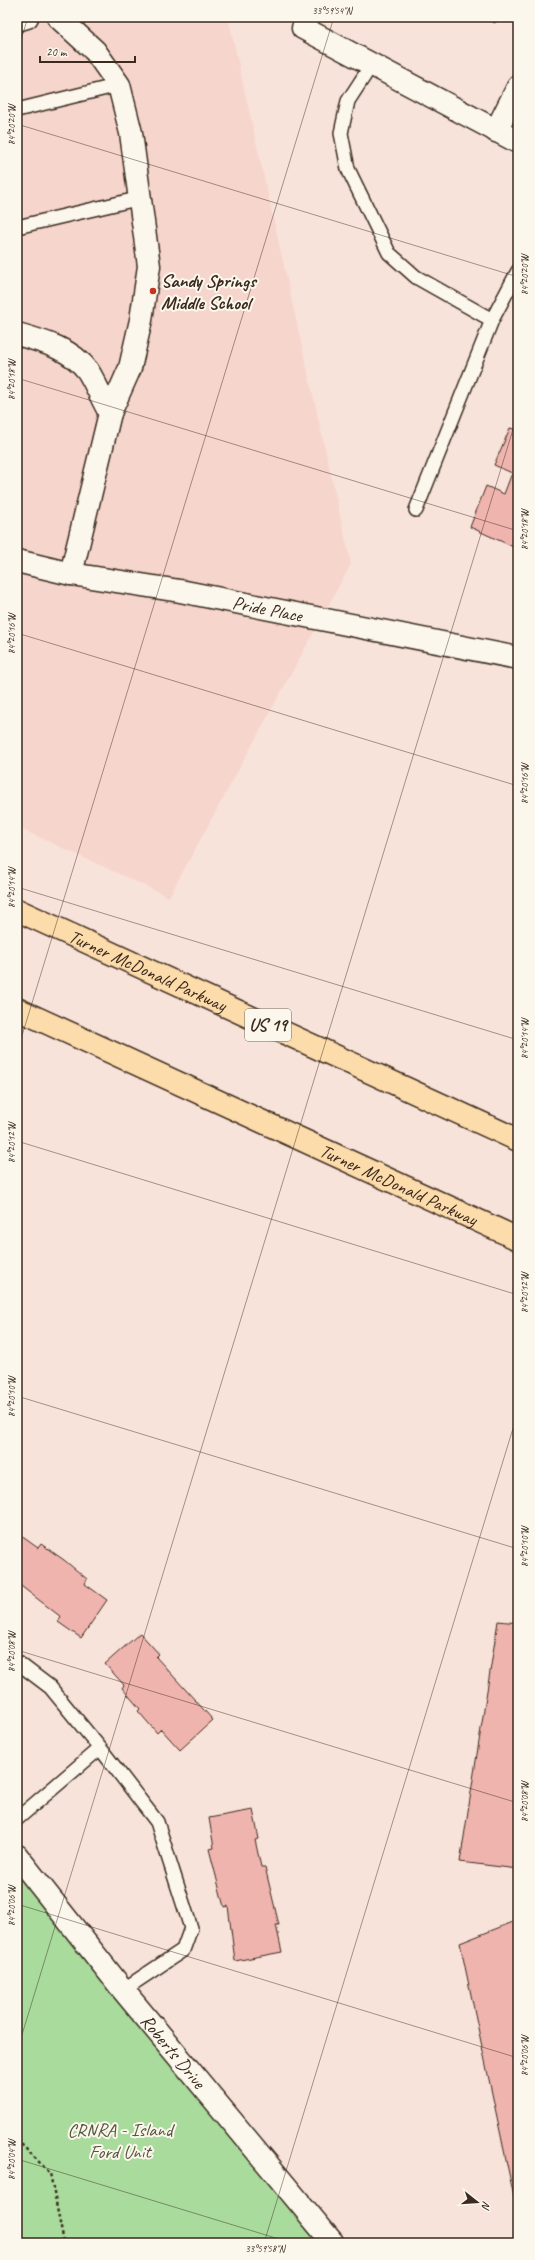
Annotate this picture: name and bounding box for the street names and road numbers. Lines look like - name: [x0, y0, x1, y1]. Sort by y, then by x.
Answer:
- street label: Pride Place: [230, 591, 306, 628]
- street label: Turner McDonald Parkway: [65, 924, 231, 1018]
- road number: US 19: [245, 1009, 291, 1041]
- street label: Turner McDonald Parkway: [316, 1139, 482, 1232]
- street label: Roberts Drive: [135, 2010, 212, 2095]

